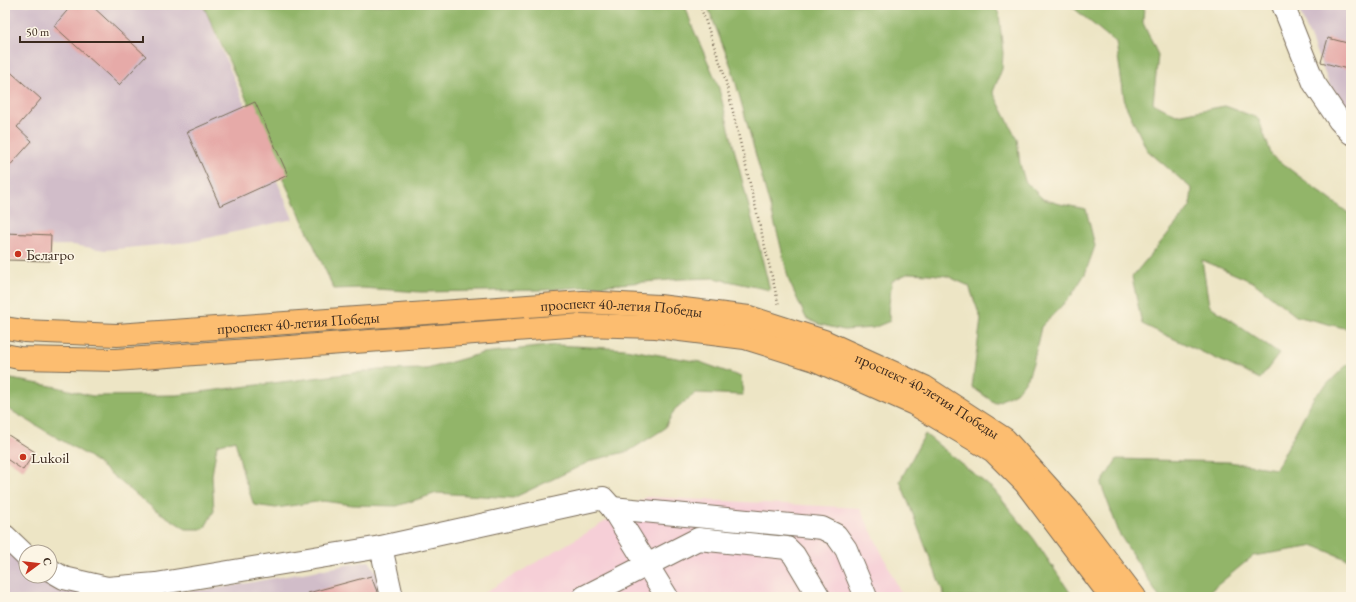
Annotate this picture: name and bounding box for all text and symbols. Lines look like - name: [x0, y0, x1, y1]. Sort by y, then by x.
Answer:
- scale bar: [20, 18, 143, 44]
- text: 50 m: [26, 24, 50, 40]
- place label: Белагро: [26, 245, 74, 264]
- marker: Белагро: [13, 249, 23, 259]
- street label: проспект 40-летия Победы: [540, 292, 704, 321]
- street label: проспект 40-летия Победы: [216, 307, 380, 337]
- street label: проспект 40-летия Победы: [853, 347, 1003, 443]
- place label: Lukoil: [31, 448, 70, 467]
- marker: Lukoil: [18, 452, 28, 462]
- north arrow: [18, 544, 58, 584]
- text: С: [40, 556, 55, 567]

